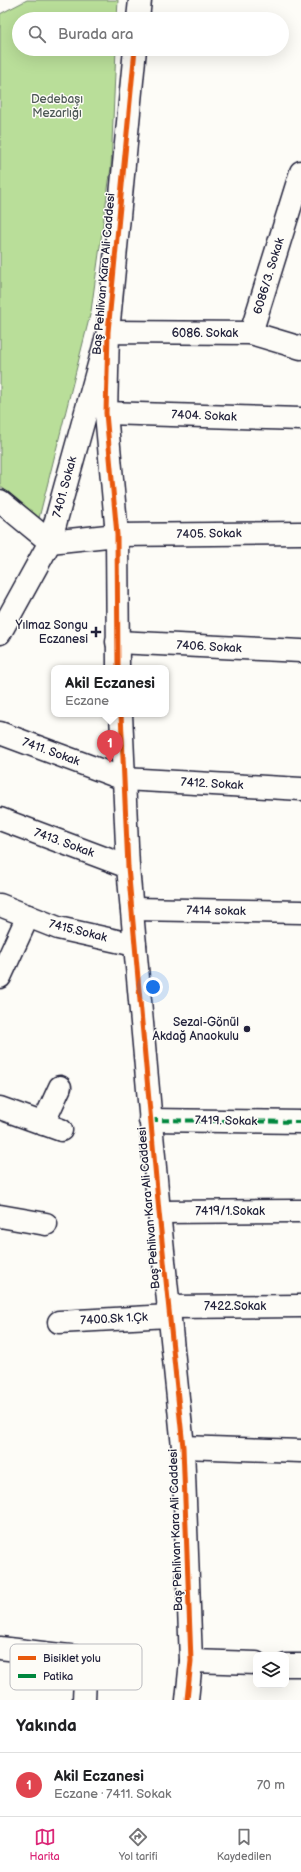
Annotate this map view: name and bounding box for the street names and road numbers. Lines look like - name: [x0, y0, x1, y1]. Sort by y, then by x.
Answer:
- street label: Baş Pehlivan Kara Ali Caddesi: [89, 192, 119, 356]
- street label: 6086/3. Sokak: [250, 236, 288, 316]
- street label: 6086. Sokak: [172, 326, 238, 341]
- street label: 7404. Sokak: [171, 407, 237, 425]
- street label: 7401. Sokak: [50, 455, 80, 519]
- street label: 7405. Sokak: [176, 526, 242, 542]
- street label: 7406. Sokak: [176, 638, 242, 656]
- street label: 7411. Sokak: [20, 735, 82, 769]
- street label: 7412. Sokak: [180, 775, 244, 793]
- street label: 7413. Sokak: [32, 825, 96, 861]
- street label: 7414 sokak: [186, 903, 246, 919]
- street label: 7415.Sokak: [47, 917, 109, 946]
- street label: 7419. Sokak: [195, 1113, 258, 1129]
- street label: Baş Pehlivan Kara Ali Caddesi: [134, 1126, 164, 1290]
- street label: 7419/1.Sokak: [195, 1204, 265, 1219]
- street label: 7422.Sokak: [204, 1299, 266, 1314]
- street label: 7400.Sk 1.Çk: [80, 1310, 148, 1328]
- street label: Baş Pehlivan Kara Ali Caddesi: [166, 1448, 186, 1611]

